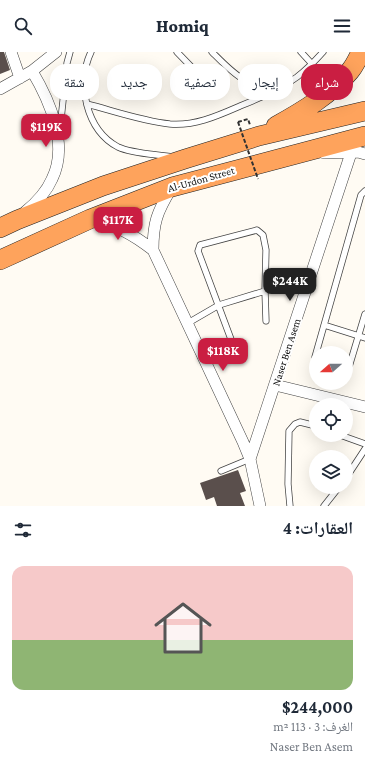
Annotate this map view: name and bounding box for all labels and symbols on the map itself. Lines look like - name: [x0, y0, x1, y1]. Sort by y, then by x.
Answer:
- pin: $119K: [18, 114, 74, 148]
- street label: Al-Urdon Street: [166, 164, 236, 194]
- pin: $117K: [90, 207, 146, 241]
- pin: $244K: [262, 268, 318, 302]
- street label: Naser Ben Asem: [269, 316, 303, 387]
- pin: $118K: [195, 338, 251, 372]
- north arrow: [309, 346, 353, 390]

